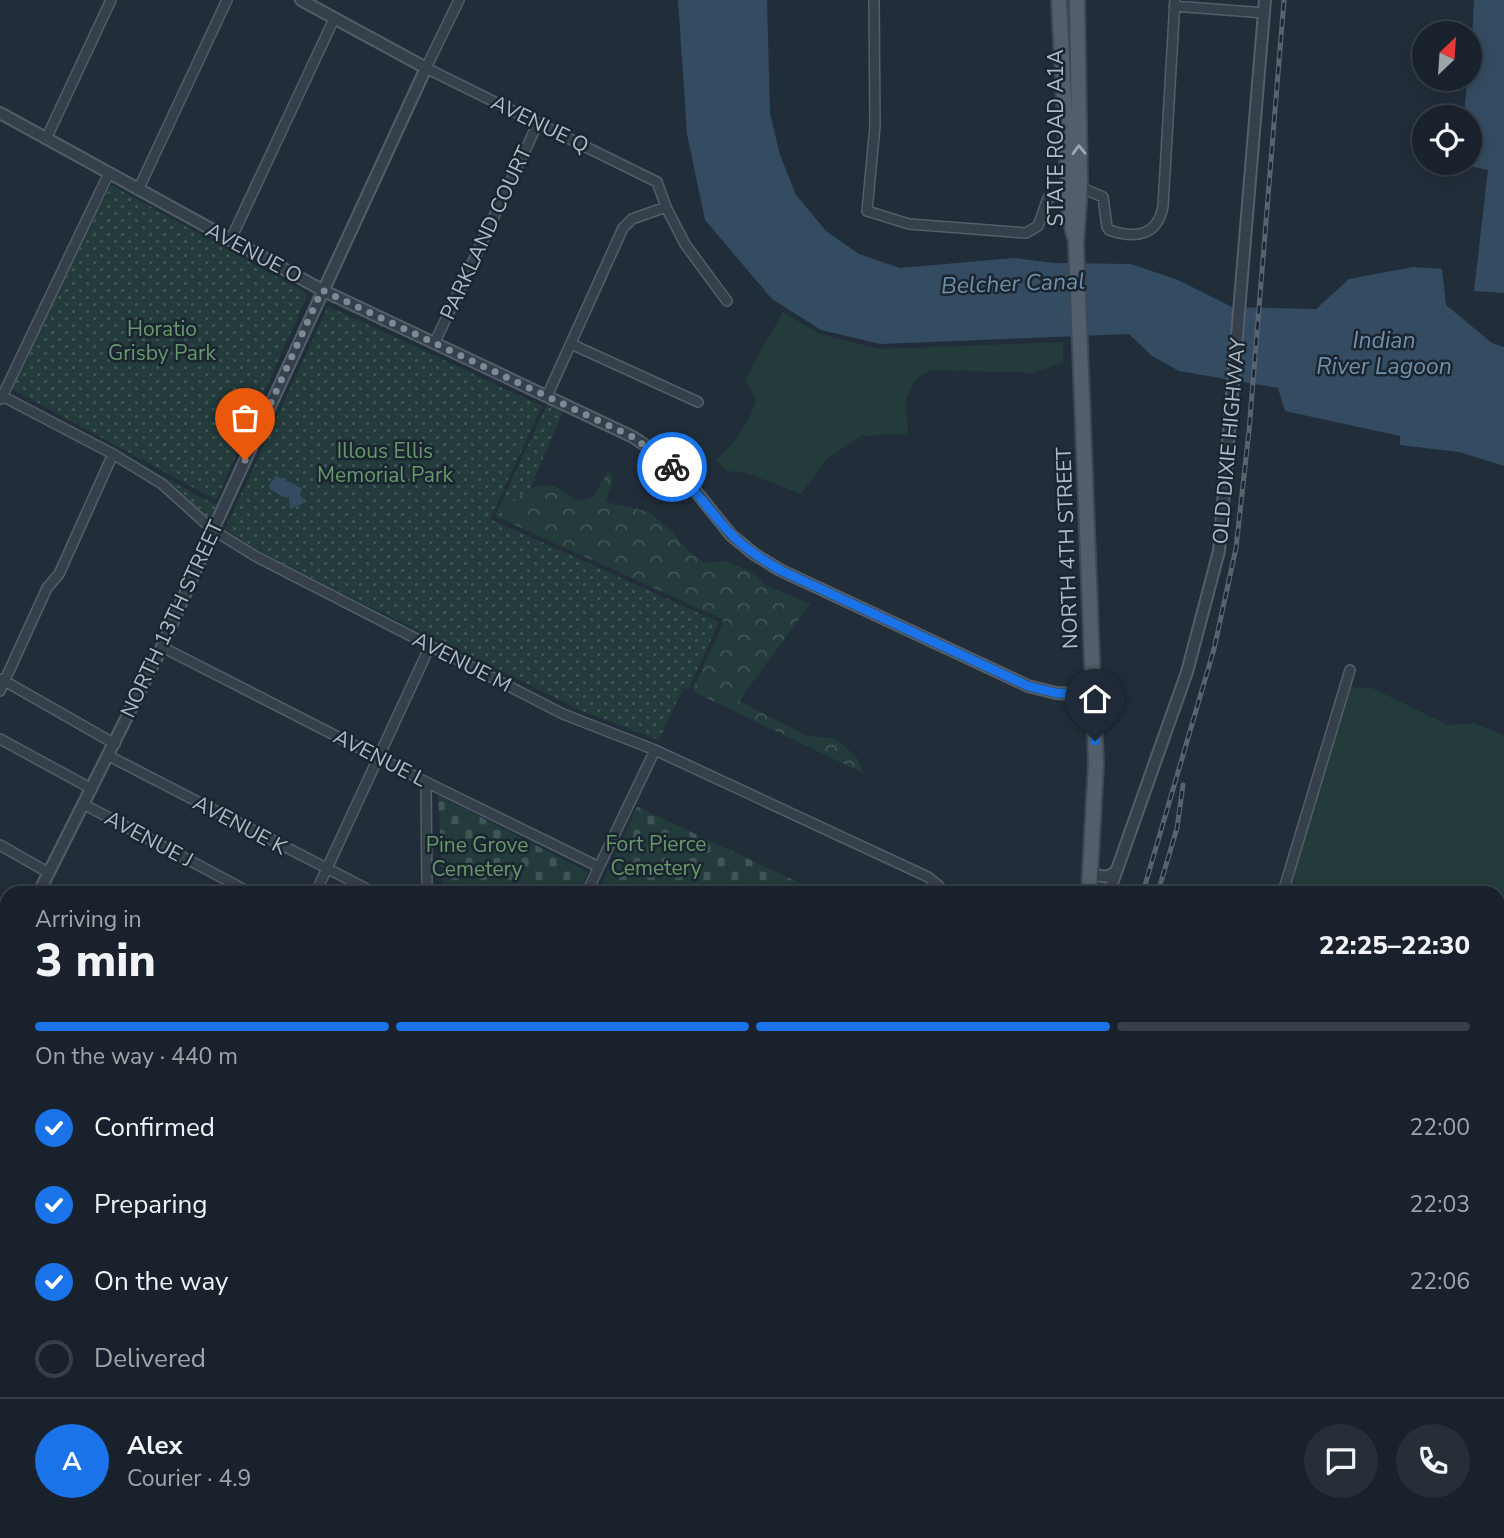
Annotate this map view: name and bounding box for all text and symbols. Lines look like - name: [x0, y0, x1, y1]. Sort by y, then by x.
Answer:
- north arrow: [1412, 21, 1482, 91]
- map controls: [1412, 21, 1482, 175]
- street label: STATE ROAD A1A: [1042, 50, 1070, 226]
- street label: AVENUE Q: [486, 88, 594, 160]
- button: locate: [1412, 105, 1482, 175]
- street label: PARKLAND COURT: [433, 141, 539, 324]
- one-way arrow: [1071, 145, 1087, 155]
- street label: AVENUE O: [201, 216, 307, 290]
- water label: Belcher Canal: [941, 265, 1085, 302]
- park label: Horatio Grisby Park: [108, 315, 216, 367]
- water label: Indian River Lagoon: [1316, 325, 1452, 382]
- street label: OLD DIXIE HIGHWAY: [1206, 336, 1252, 545]
- pin: [215, 388, 275, 460]
- icon: bag: [226, 399, 264, 437]
- courier: [637, 432, 707, 502]
- park label: Illous Ellis Memorial Park: [317, 437, 453, 489]
- street label: NORTH 4TH STREET: [1049, 446, 1085, 649]
- icon: bike: [653, 448, 691, 486]
- street label: NORTH 13TH STREET: [114, 515, 230, 722]
- street label: AVENUE M: [408, 625, 516, 699]
- pin: [1065, 669, 1125, 741]
- icon: home: [1076, 680, 1114, 718]
- street label: AVENUE L: [329, 723, 432, 794]
- street label: AVENUE K: [188, 789, 293, 862]
- street label: AVENUE J: [100, 804, 198, 874]
- park label: Fort Pierce Cemetery: [605, 830, 707, 882]
- park label: Pine Grove Cemetery: [426, 831, 528, 883]
- text: Arriving in: [35, 904, 142, 935]
- text: 22:25–22:30: [1319, 928, 1470, 963]
- text: 3 min: [35, 929, 156, 992]
- text: On the way · 440 m: [35, 1041, 238, 1072]
- icon: check: [35, 1109, 73, 1147]
- text: Confirmed: [94, 1110, 215, 1145]
- text: 22:00: [1410, 1112, 1470, 1143]
- icon: check: [35, 1186, 73, 1224]
- text: Preparing: [94, 1187, 207, 1222]
- text: 22:03: [1410, 1189, 1470, 1220]
- icon: check: [35, 1263, 73, 1301]
- text: On the way: [94, 1264, 228, 1299]
- text: 22:06: [1410, 1266, 1470, 1297]
- text: Delivered: [94, 1341, 206, 1376]
- button: chat: [1304, 1424, 1378, 1498]
- button: phone: [1396, 1424, 1470, 1498]
- text: Alex: [127, 1428, 183, 1463]
- text: A: [62, 1444, 82, 1479]
- text: Courier · 4.9: [127, 1463, 251, 1494]

